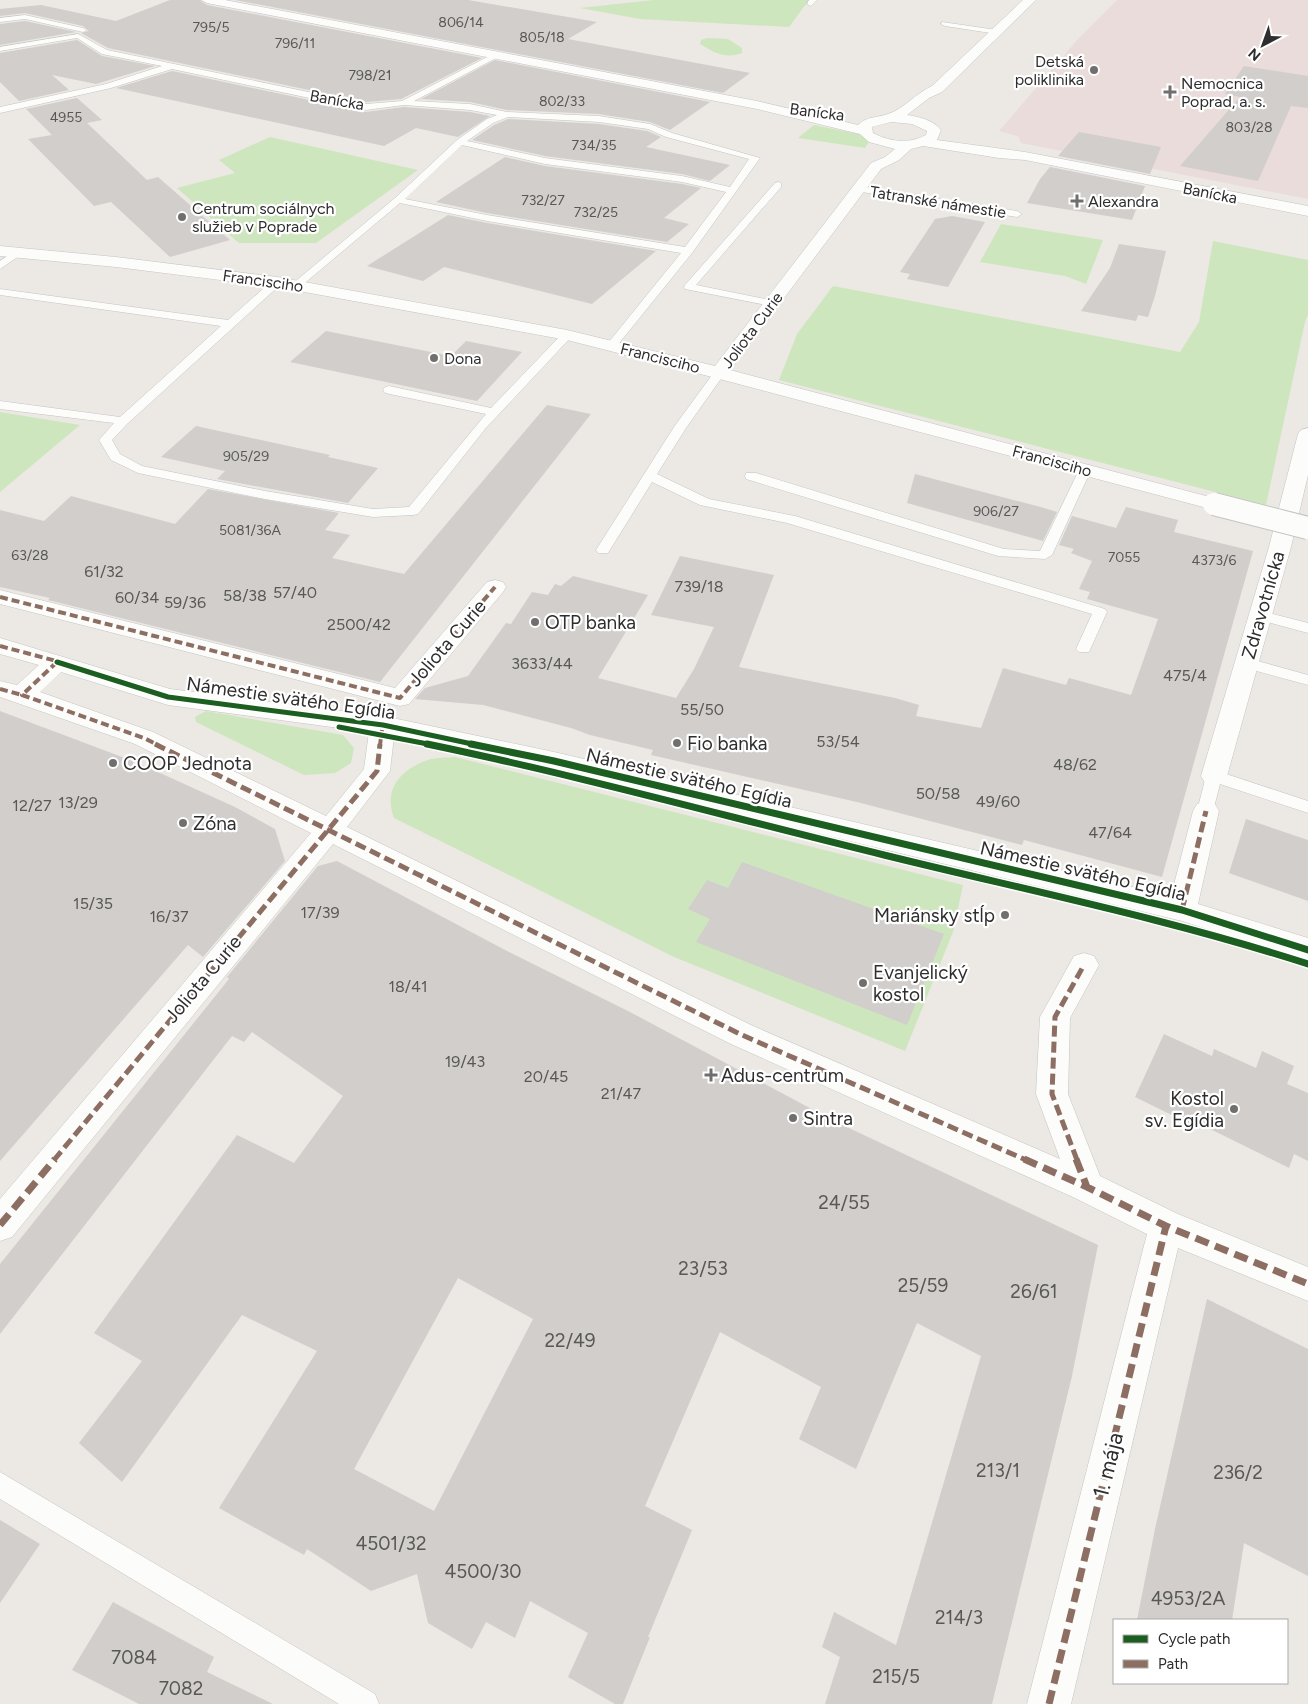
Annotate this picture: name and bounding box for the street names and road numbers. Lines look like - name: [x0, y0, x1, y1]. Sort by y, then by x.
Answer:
- street label: Banícka: [308, 86, 366, 114]
- street label: Banícka: [789, 99, 845, 125]
- street label: Banícka: [1181, 178, 1239, 208]
- street label: Tatranské námestie: [869, 182, 1008, 222]
- street label: Francisciho: [221, 266, 305, 296]
- street label: Joliota Curie: [717, 288, 787, 372]
- street label: Francisciho: [618, 339, 702, 377]
- street label: Francisciho: [1010, 441, 1094, 481]
- street label: Zdravotnícka: [1237, 548, 1289, 662]
- street label: Joliota Curie: [403, 595, 491, 691]
- street label: Námestie svätého Egídia: [185, 672, 397, 724]
- street label: Námestie svätého Egídia: [584, 743, 794, 813]
- street label: Námestie svätého Egídia: [978, 836, 1188, 906]
- street label: Joliota Curie: [160, 930, 246, 1028]
- street label: 1. mája: [1087, 1430, 1129, 1500]

